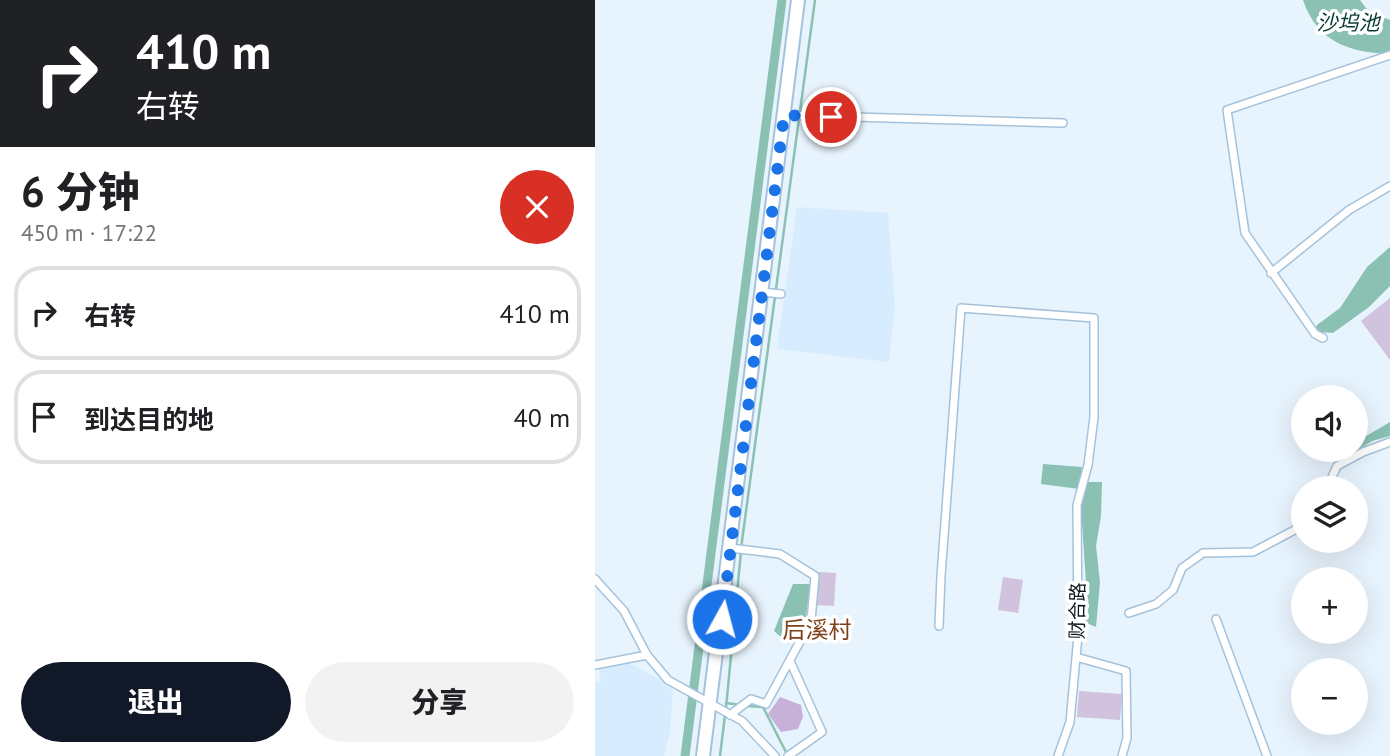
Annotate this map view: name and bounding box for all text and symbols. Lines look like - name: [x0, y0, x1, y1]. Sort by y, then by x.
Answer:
- water label: 沙坞池: [1317, 9, 1381, 36]
- text: 410 m: [136, 19, 271, 83]
- icon: right: [21, 28, 112, 119]
- text: 右转: [136, 85, 200, 127]
- pin: [801, 87, 861, 147]
- icon: arrive: [812, 98, 850, 136]
- text: 6 分钟: [21, 164, 139, 219]
- button: close: [500, 170, 574, 244]
- text: 450 m · 17:22: [21, 218, 157, 247]
- icon: right: [25, 294, 63, 332]
- text: 410 m: [499, 297, 570, 330]
- text: 右转: [84, 299, 136, 332]
- map controls: [1291, 385, 1368, 735]
- button: sound: [1291, 385, 1368, 462]
- icon: arrive: [25, 398, 63, 436]
- text: 40 m: [514, 401, 570, 434]
- text: 到达目的地: [84, 403, 214, 436]
- button: layers: [1291, 476, 1368, 553]
- button: +: [1291, 567, 1368, 644]
- position arrow: [685, 582, 759, 656]
- street label: 财合路: [1065, 582, 1089, 640]
- district label: 后溪村: [783, 615, 852, 644]
- button: −: [1291, 658, 1368, 735]
- button: 退出: [21, 662, 291, 742]
- button: 分享: [305, 662, 574, 742]

